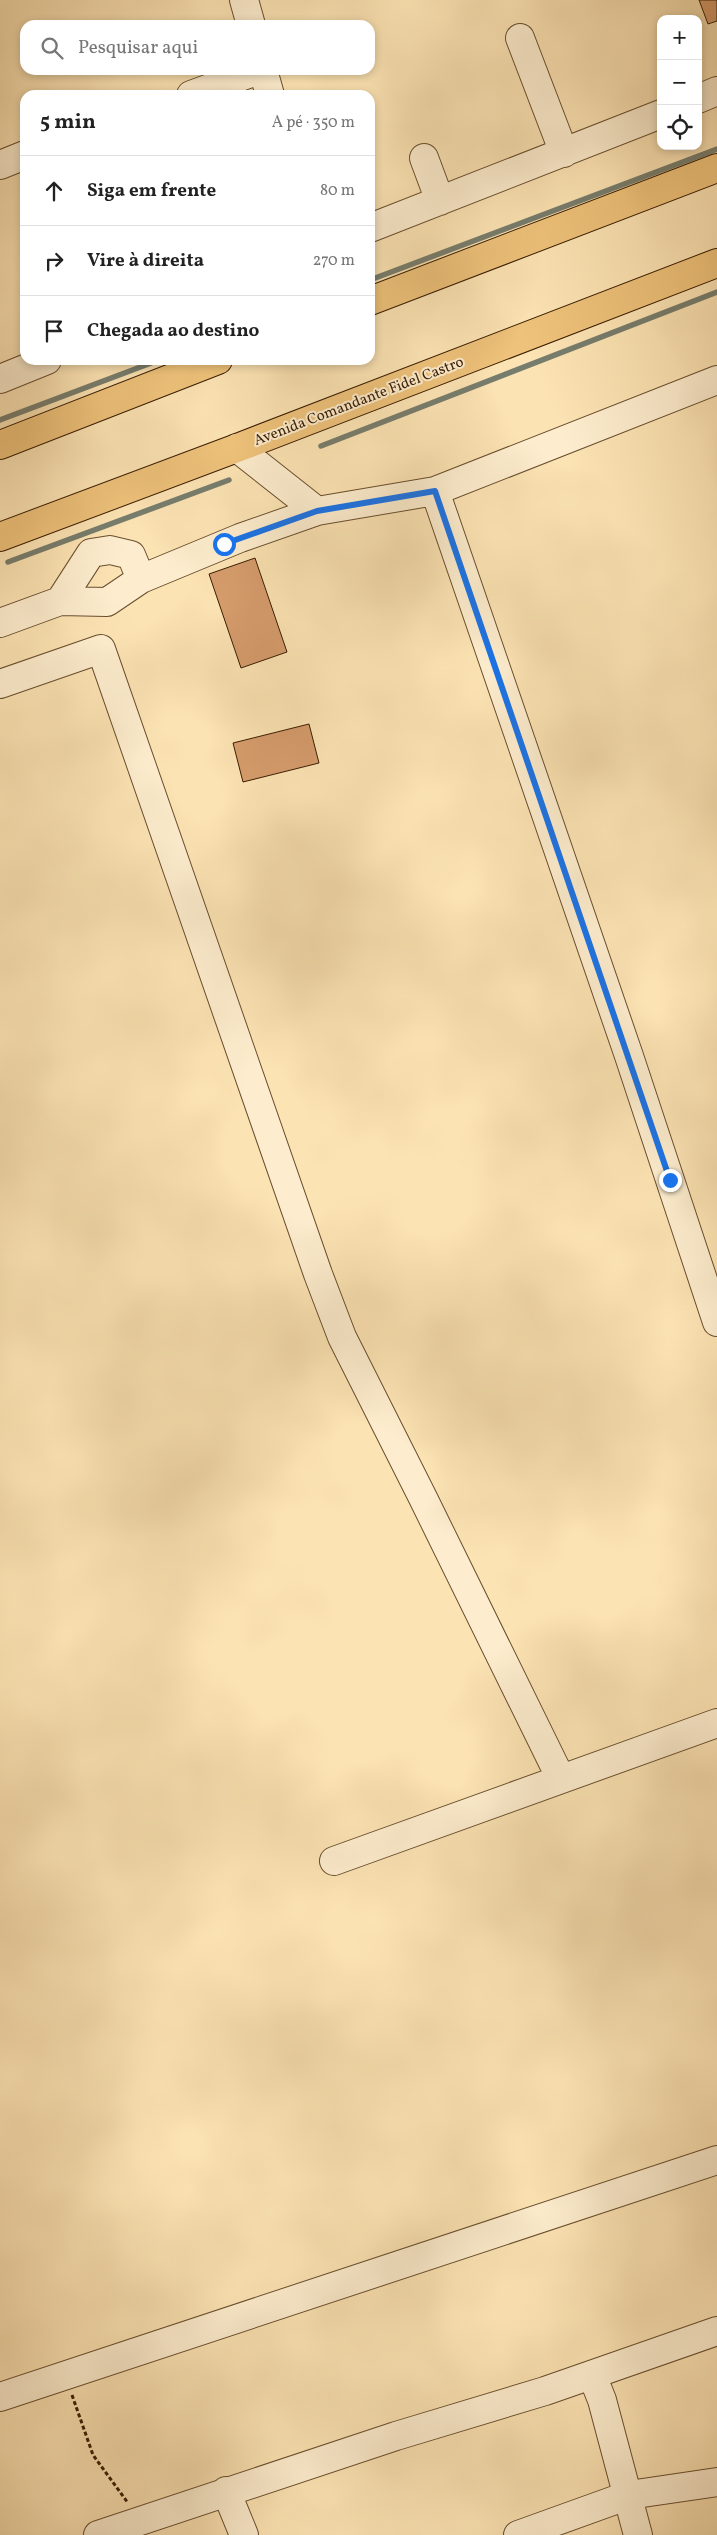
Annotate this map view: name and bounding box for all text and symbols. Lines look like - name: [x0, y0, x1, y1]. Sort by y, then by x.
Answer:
- map controls: [657, 15, 702, 150]
- button: +: [657, 15, 702, 60]
- search box: [20, 20, 375, 75]
- icon: search: [38, 34, 66, 62]
- text: Pesquisar aqui: [78, 35, 198, 61]
- button: −: [657, 60, 702, 105]
- button: locate: [657, 105, 702, 150]
- text: 5 min: [40, 108, 96, 137]
- text: A pé · 350 m: [272, 112, 355, 134]
- icon: ahead: [40, 177, 68, 205]
- text: Siga em frente: [87, 178, 216, 204]
- text: 80 m: [320, 180, 355, 202]
- icon: right: [40, 247, 68, 275]
- text: Vire à direita: [87, 248, 204, 274]
- text: 270 m: [313, 250, 355, 272]
- icon: arrive: [40, 317, 68, 345]
- text: Chegada ao destino: [87, 318, 259, 344]
- street label: Avenida Comandante Fidel Castro: [251, 352, 467, 452]
- route start: [213, 533, 236, 556]
- route end: [659, 1169, 682, 1192]

